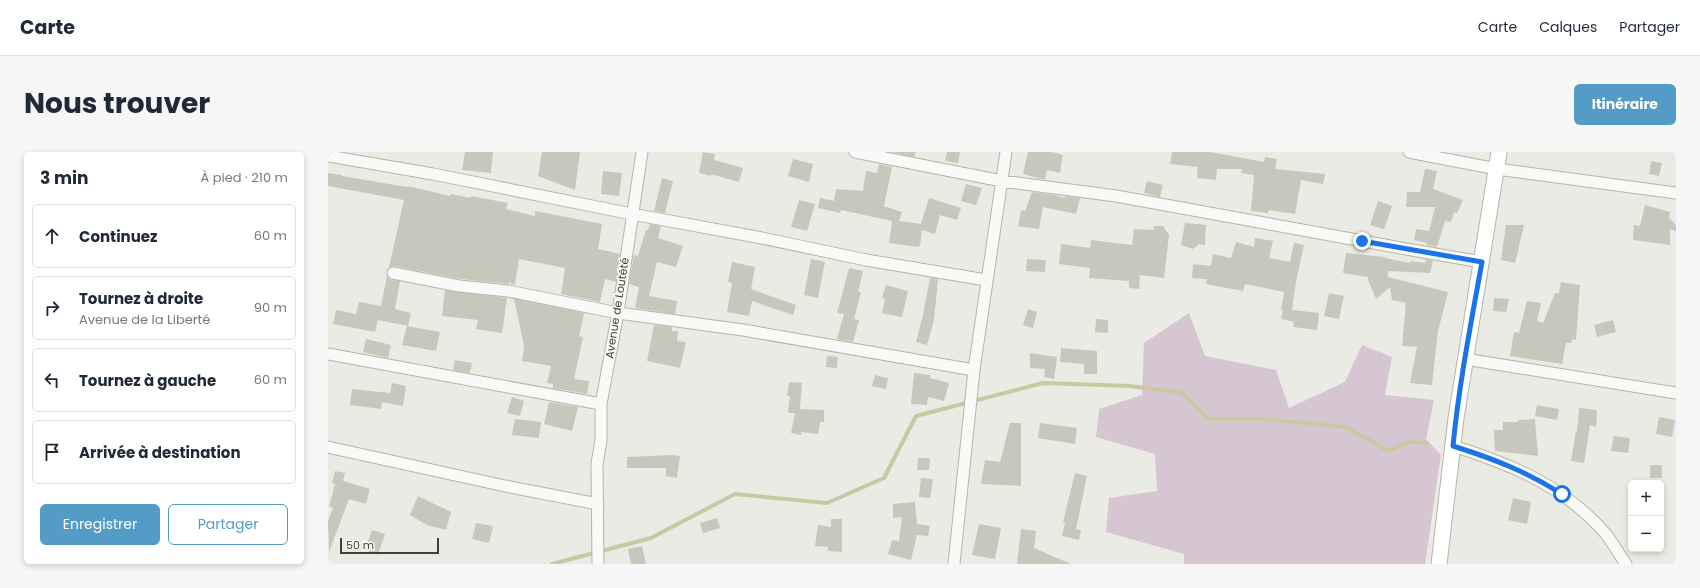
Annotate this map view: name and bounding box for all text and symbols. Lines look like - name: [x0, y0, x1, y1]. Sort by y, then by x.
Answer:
- text: Carte: [20, 14, 75, 41]
- text: Carte: [1478, 17, 1517, 37]
- text: Calques: [1539, 17, 1597, 37]
- text: Partager: [1619, 17, 1680, 37]
- text: Nous trouver: [24, 84, 210, 123]
- button: Itinéraire: [1574, 84, 1676, 125]
- text: 3 min: [40, 166, 88, 190]
- text: À pied · 210 m: [201, 168, 288, 187]
- icon: ahead: [41, 225, 63, 247]
- text: Continuez: [79, 226, 158, 247]
- text: 60 m: [254, 226, 287, 245]
- route end: [1353, 232, 1371, 250]
- street label: Avenue de Loutété: [601, 256, 633, 360]
- text: Tournez à droite: [79, 288, 203, 309]
- icon: right: [41, 297, 63, 319]
- text: 90 m: [254, 298, 287, 317]
- text: Avenue de la Liberté: [79, 310, 210, 329]
- icon: left: [41, 369, 63, 391]
- text: Tournez à gauche: [79, 370, 216, 391]
- text: 60 m: [254, 370, 287, 389]
- icon: arrive: [41, 441, 63, 463]
- text: Arrivée à destination: [79, 442, 241, 463]
- map controls: [1628, 480, 1664, 552]
- button: +: [1628, 480, 1664, 516]
- route start: [1553, 485, 1571, 503]
- button: Enregistrer: [40, 504, 160, 545]
- button: Partager: [168, 504, 288, 545]
- button: −: [1628, 516, 1664, 552]
- scale bar: [340, 536, 439, 555]
- text: 50 m: [346, 537, 374, 553]

